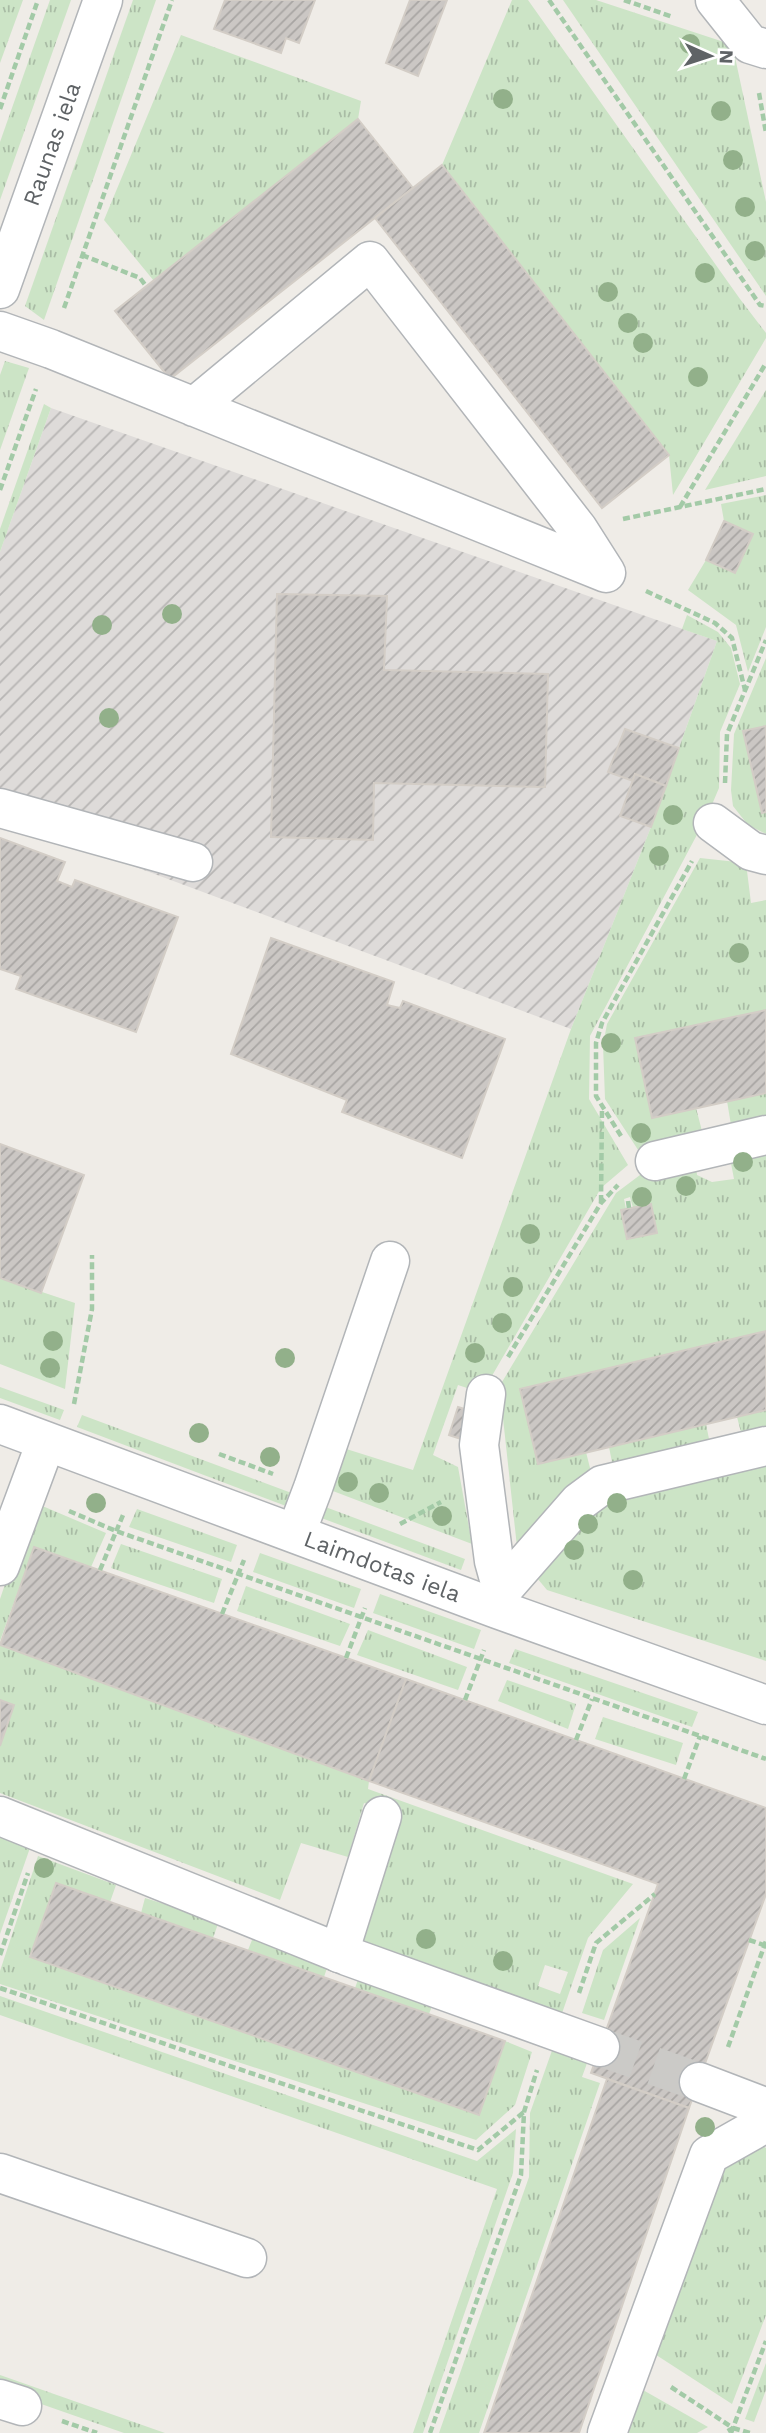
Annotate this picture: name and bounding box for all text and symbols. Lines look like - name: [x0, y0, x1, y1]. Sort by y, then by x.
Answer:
- north arrow: [675, 21, 745, 91]
- text: N: [715, 49, 738, 65]
- street label: Raunas iela: [18, 79, 87, 210]
- street label: Laimdotas iela: [300, 1525, 464, 1608]

